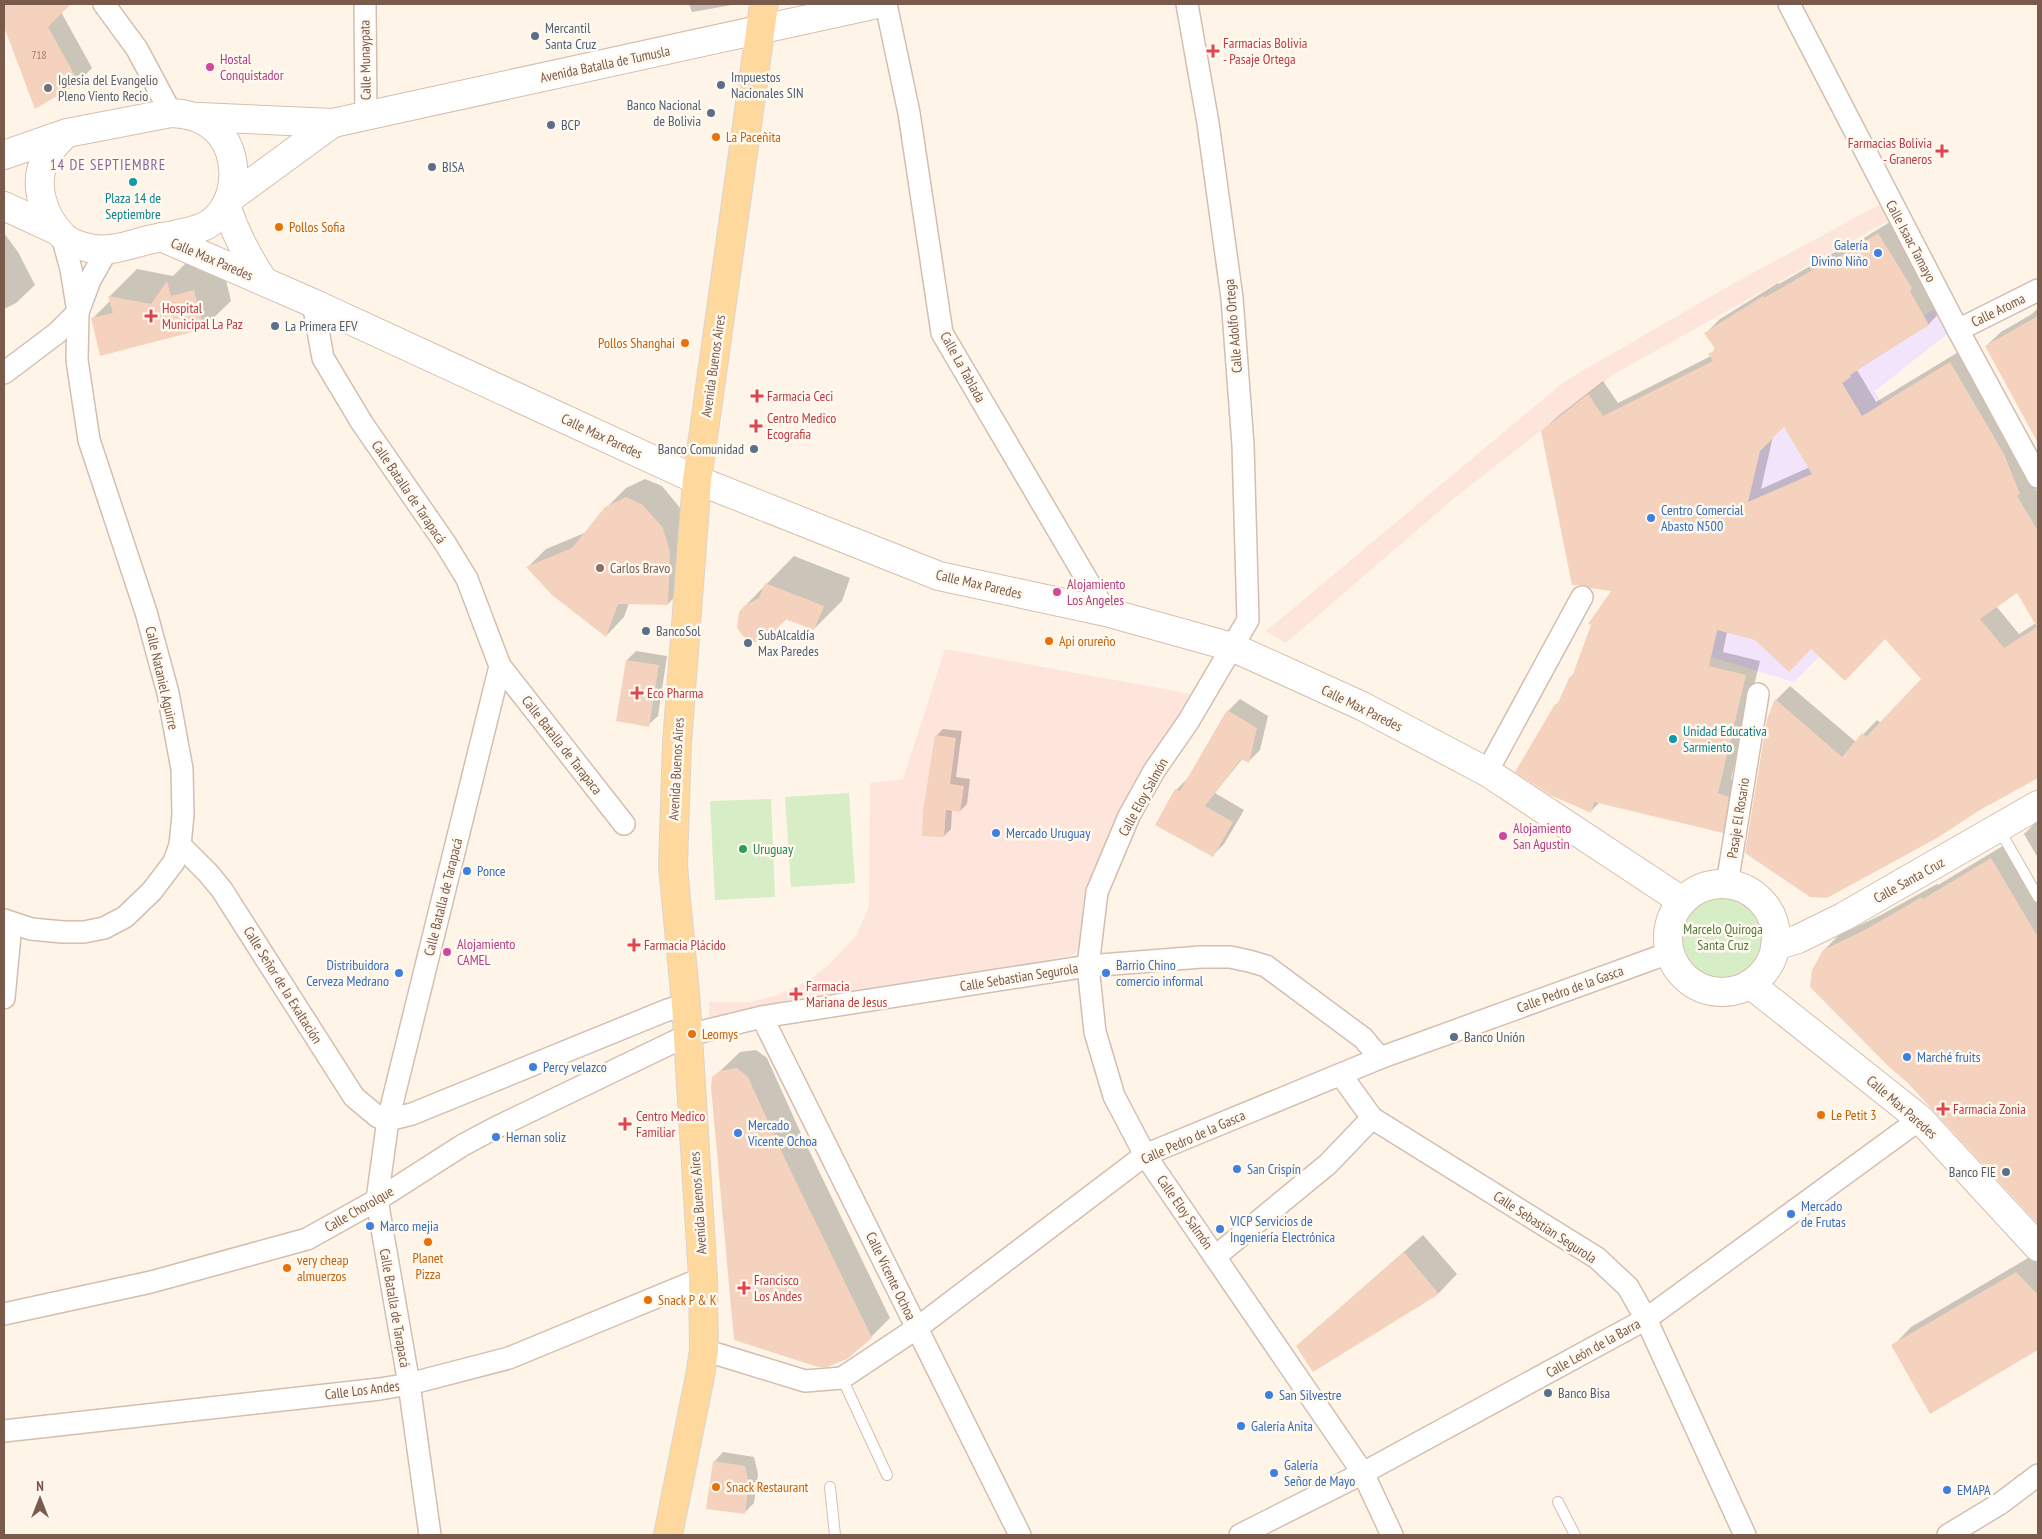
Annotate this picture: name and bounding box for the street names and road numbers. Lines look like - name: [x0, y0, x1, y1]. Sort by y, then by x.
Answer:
- street label: Calle Munaypata: [355, 20, 375, 100]
- street label: Avenida Batalla de Tumusla: [538, 41, 672, 87]
- street label: Calle Isaac Tamayo: [1882, 197, 1940, 285]
- street label: Calle Max Paredes: [168, 234, 256, 285]
- street label: Calle Adolfo Ortega: [1220, 278, 1246, 374]
- street label: Calle Aroma: [1968, 289, 2028, 331]
- street label: Avenida Buenos Aires: [697, 313, 729, 418]
- street label: Calle La Tablada: [936, 328, 990, 406]
- street label: Calle Max Paredes: [558, 409, 646, 463]
- street label: Calle Batalla de Tarapacá: [368, 437, 450, 547]
- street label: Calle Max Paredes: [934, 565, 1024, 603]
- street label: Calle Nataniel Aguirre: [141, 625, 183, 732]
- street label: Calle Max Paredes: [1319, 681, 1406, 735]
- street label: Calle Batalla de Tarapaca: [518, 692, 606, 798]
- street label: Avenida Buenos Aires: [664, 717, 688, 821]
- street label: Calle Eloy Salmón: [1114, 755, 1172, 839]
- street label: Pasaje El Rosario: [1723, 776, 1753, 860]
- street label: Calle Batalla de Tarapacá: [420, 836, 466, 958]
- street label: Calle Santa Cruz: [1870, 853, 1948, 907]
- street label: Calle Señor de la Exaltación: [240, 923, 326, 1047]
- street label: Calle Sebastian Segurola: [959, 959, 1079, 995]
- street label: Calle Pedro de la Gasca: [1514, 961, 1626, 1017]
- street label: Calle Max Paredes: [1863, 1071, 1941, 1143]
- street label: Calle Pedro de la Gasca: [1138, 1106, 1248, 1168]
- street label: Avenida Buenos Aires: [685, 1151, 711, 1255]
- street label: Calle Eloy Salmón: [1153, 1171, 1217, 1253]
- street label: Calle Chorolque: [321, 1182, 397, 1236]
- street label: Calle Sebastian Segurola: [1490, 1187, 1600, 1267]
- street label: Calle Vicente Ochoa: [862, 1229, 920, 1323]
- street label: Calle Batalla de Tarapacá: [376, 1247, 414, 1369]
- street label: Calle León de la Barra: [1543, 1315, 1643, 1381]
- street label: Calle Los Andes: [324, 1376, 401, 1404]

